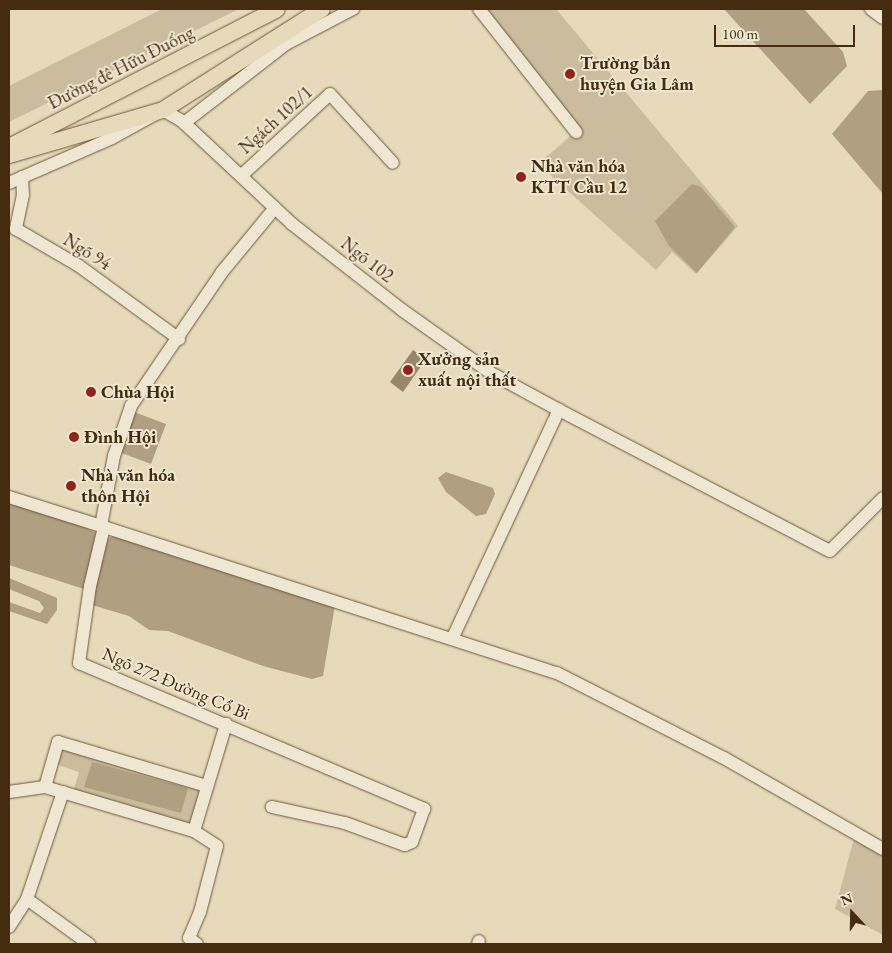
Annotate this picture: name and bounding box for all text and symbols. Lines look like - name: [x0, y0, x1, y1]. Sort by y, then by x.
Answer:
- scale bar: [717, 15, 858, 47]
- street label: Đường đê Hữu Đuống: [45, 22, 197, 114]
- text: 100 m: [722, 24, 758, 43]
- place label: Trường bắn huyện Gia Lâm: [580, 53, 694, 96]
- marker: Trường bắn huyện Gia Lâm: [564, 68, 576, 80]
- street label: Ngách 102/1: [235, 81, 317, 159]
- place label: Nhà văn hóa KTT Cầu 12: [531, 156, 627, 198]
- marker: Nhà văn hóa KTT Cầu 12: [515, 171, 527, 183]
- street label: Ngõ 94: [59, 229, 115, 275]
- street label: Ngõ 102: [337, 233, 397, 287]
- place label: Xưởng sản xuất nội thất: [418, 349, 516, 392]
- marker: Xưởng sản xuất nội thất: [402, 364, 414, 376]
- place label: Chùa Hội: [101, 381, 175, 403]
- marker: Chùa Hội: [85, 386, 97, 398]
- place label: Đình Hội: [84, 426, 156, 448]
- marker: Đình Hội: [68, 431, 80, 443]
- place label: Nhà văn hóa thôn Hội: [81, 465, 175, 508]
- marker: Nhà văn hóa thôn Hội: [65, 480, 77, 492]
- street label: Ngõ 272 Đường Cổ Bi: [99, 643, 253, 725]
- north arrow: [827, 888, 877, 938]
- text: N: [838, 889, 855, 909]

